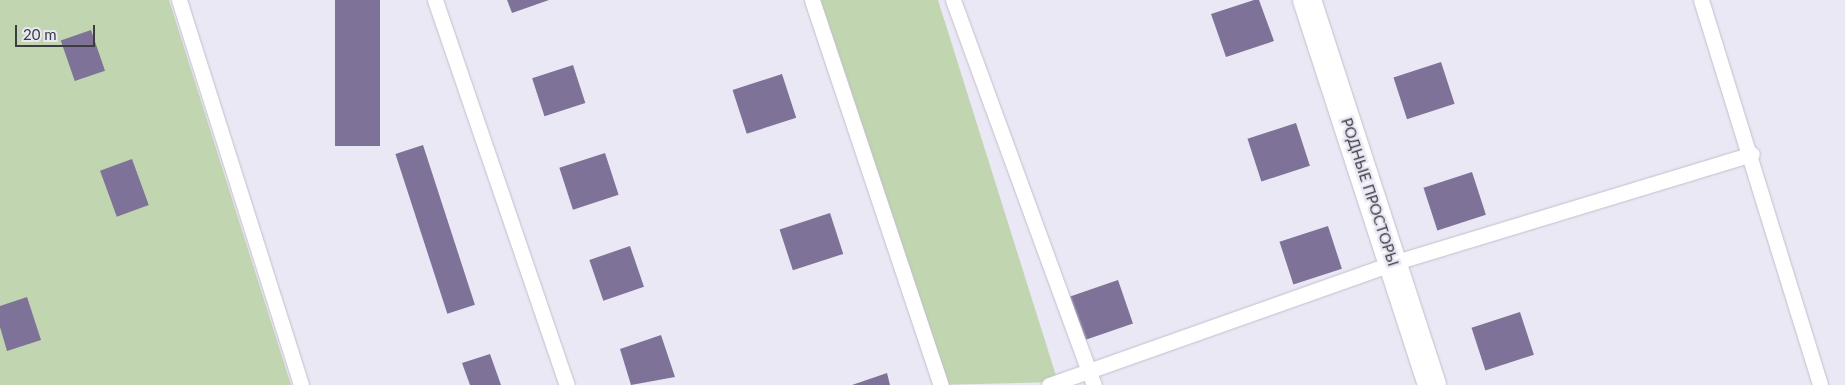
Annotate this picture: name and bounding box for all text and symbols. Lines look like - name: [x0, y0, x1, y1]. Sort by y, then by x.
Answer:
- scale bar: [18, 15, 98, 47]
- text: 20 m: [23, 25, 57, 43]
- street label: РОДНЫЕ ПРОСТОРЫ: [1338, 116, 1402, 268]

